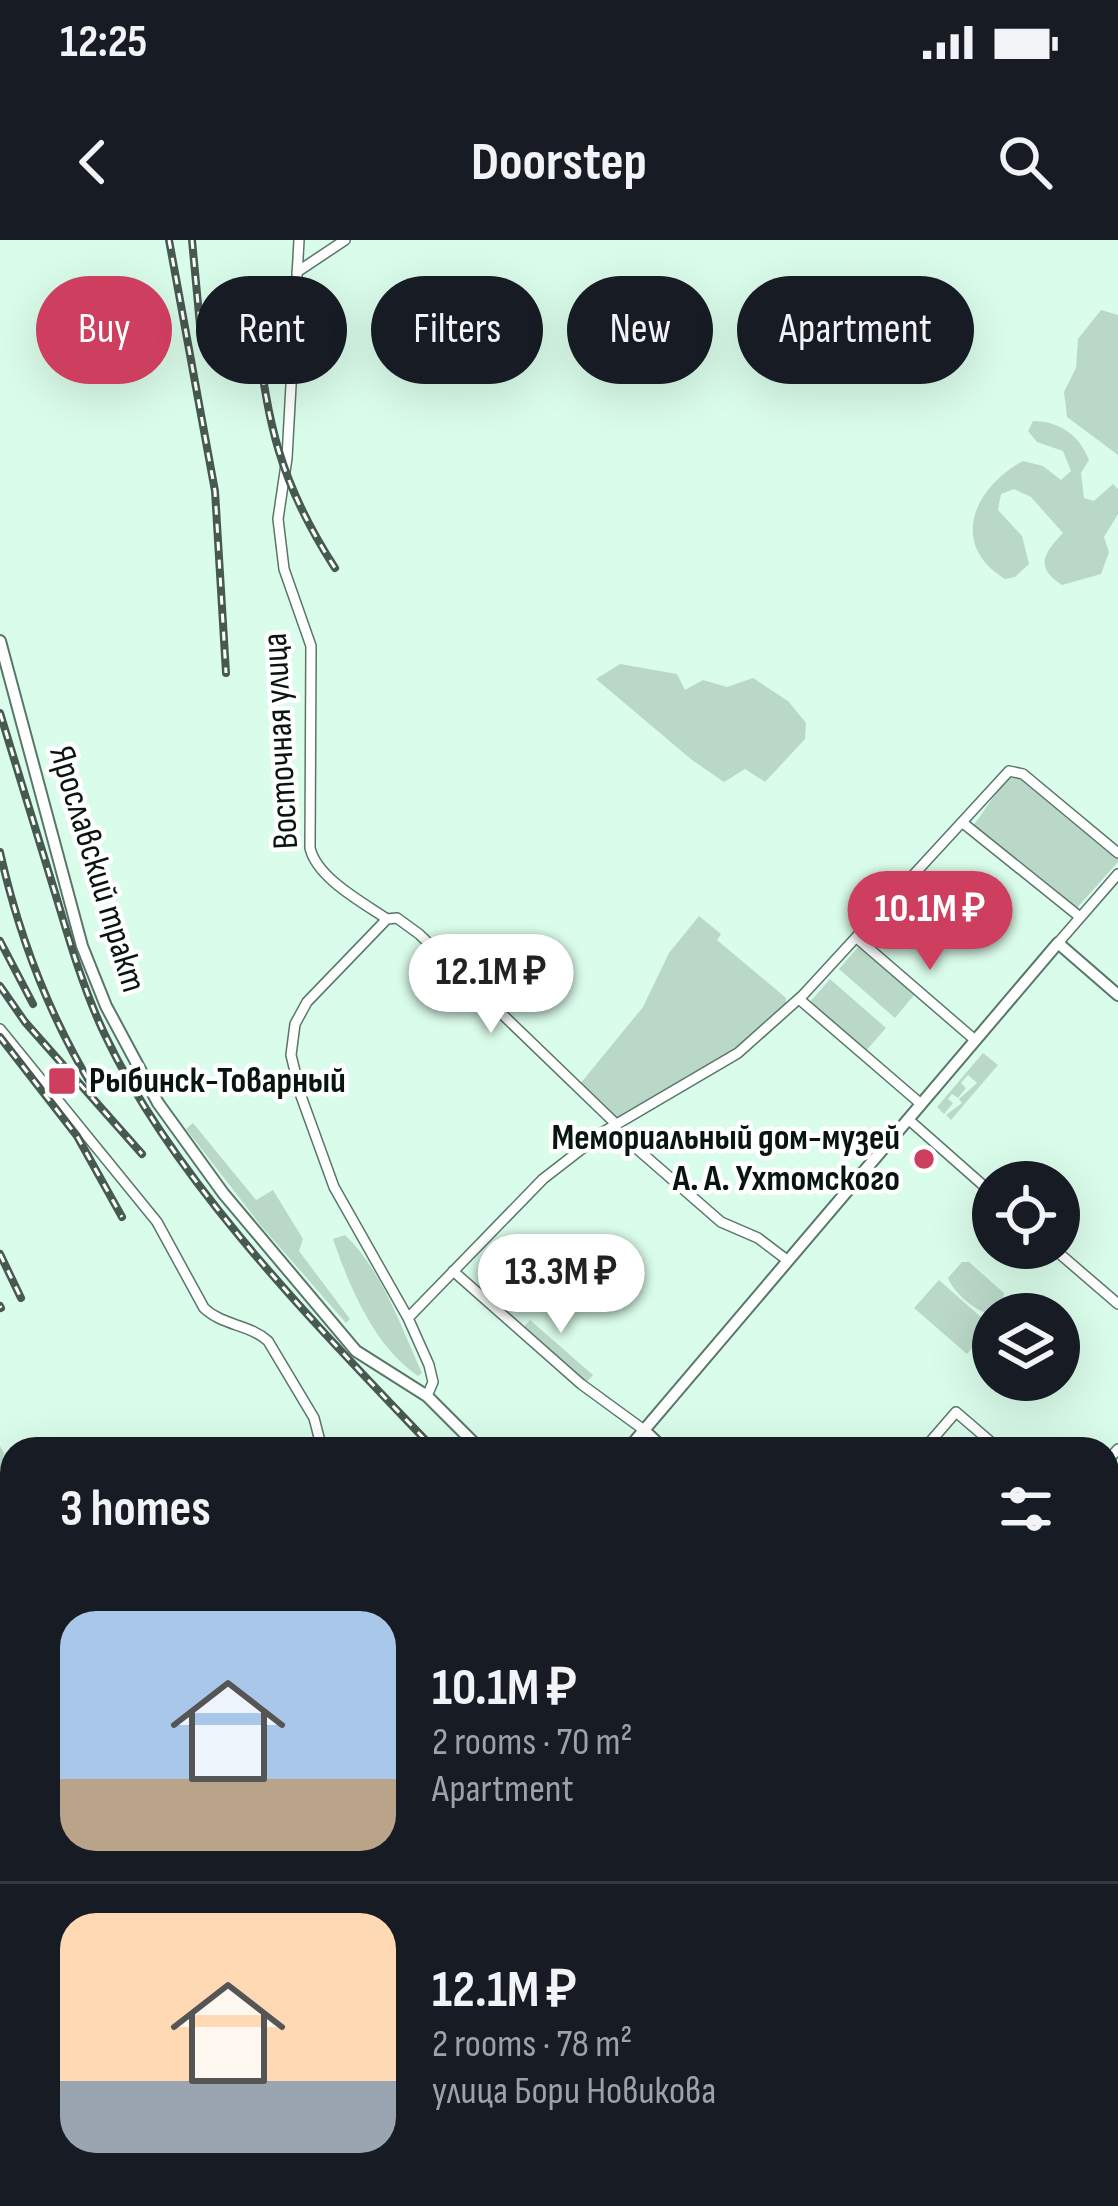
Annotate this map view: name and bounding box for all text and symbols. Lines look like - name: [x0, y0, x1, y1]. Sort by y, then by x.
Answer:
- text: 12:25: [60, 15, 147, 70]
- icon: back: [60, 129, 126, 195]
- icon: search: [992, 129, 1058, 195]
- text: Doorstep: [471, 130, 647, 195]
- chip: Buy: [36, 276, 172, 384]
- chip: Rent: [196, 276, 347, 384]
- chip: Filters: [371, 276, 543, 384]
- chip: New: [567, 276, 713, 384]
- chip: Apartment: [737, 276, 974, 384]
- street label: Восточная улица: [254, 632, 308, 850]
- street label: Ярославский тракт: [39, 741, 155, 997]
- pin: 10.1M ₽: [819, 871, 1041, 973]
- text: 10.1M ₽: [875, 886, 985, 933]
- pin: 12.1M ₽: [380, 934, 602, 1036]
- text: 12.1M ₽: [436, 949, 546, 996]
- place label: Рыбинск-Товарный: [89, 1060, 346, 1103]
- marker: Рыбинск-Товарный: [46, 1065, 78, 1097]
- place label: Мемориальный дом-музей А. А. Ухтомского: [551, 1117, 900, 1201]
- marker: Мемориальный дом-музей А. А. Ухтомского: [911, 1146, 937, 1172]
- map controls: [972, 1161, 1080, 1401]
- button: locate: [972, 1161, 1080, 1269]
- pin: 13.3M ₽: [450, 1234, 672, 1336]
- text: 13.3M ₽: [505, 1249, 617, 1296]
- button: layers: [972, 1293, 1080, 1401]
- icon: filters: [993, 1476, 1059, 1542]
- text: 3 homes: [60, 1479, 211, 1540]
- text: 10.1M ₽: [432, 1658, 577, 1719]
- icon: home: [156, 1659, 300, 1803]
- text: 2 rooms · 70 m²: [432, 1719, 633, 1766]
- text: Apartment: [432, 1766, 574, 1813]
- text: 12.1M ₽: [432, 1960, 577, 2021]
- icon: home: [156, 1961, 300, 2105]
- text: 2 rooms · 78 m²: [432, 2021, 632, 2068]
- text: улица Бори Новикова: [432, 2068, 716, 2115]

